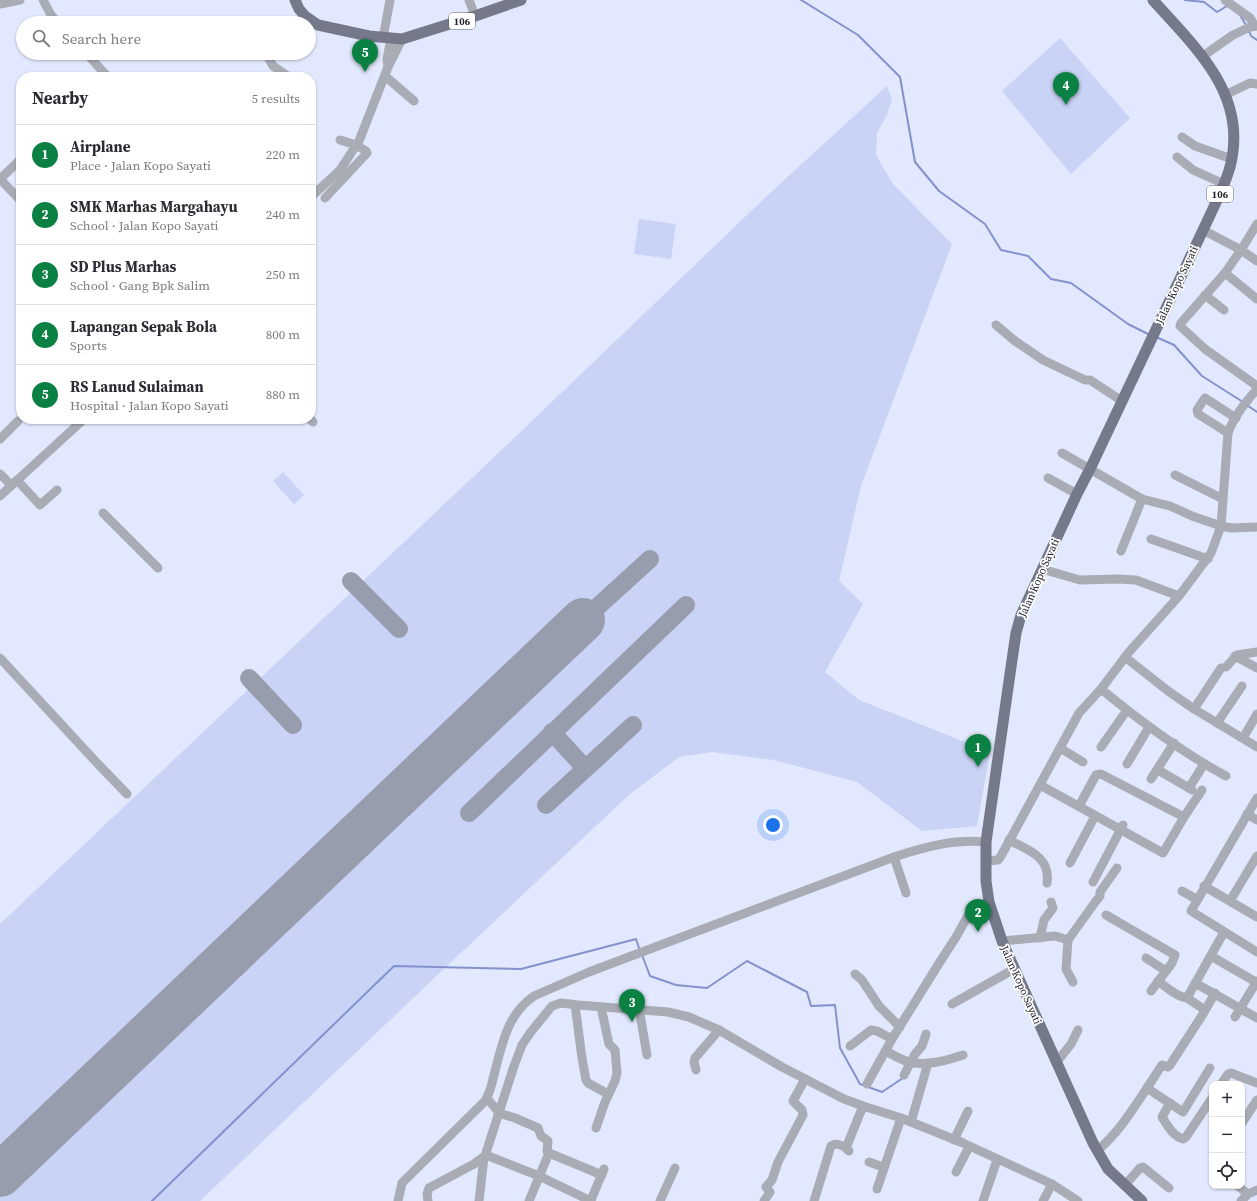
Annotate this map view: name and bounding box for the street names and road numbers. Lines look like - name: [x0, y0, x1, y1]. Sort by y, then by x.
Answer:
- road number: 106: [449, 13, 475, 29]
- road number: 106: [1207, 186, 1233, 202]
- street label: Jalan Kopo Sayati: [1152, 244, 1202, 327]
- street label: Jalan Kopo Sayati: [1015, 536, 1063, 621]
- street label: Jalan Kopo Sayati: [997, 942, 1045, 1027]

